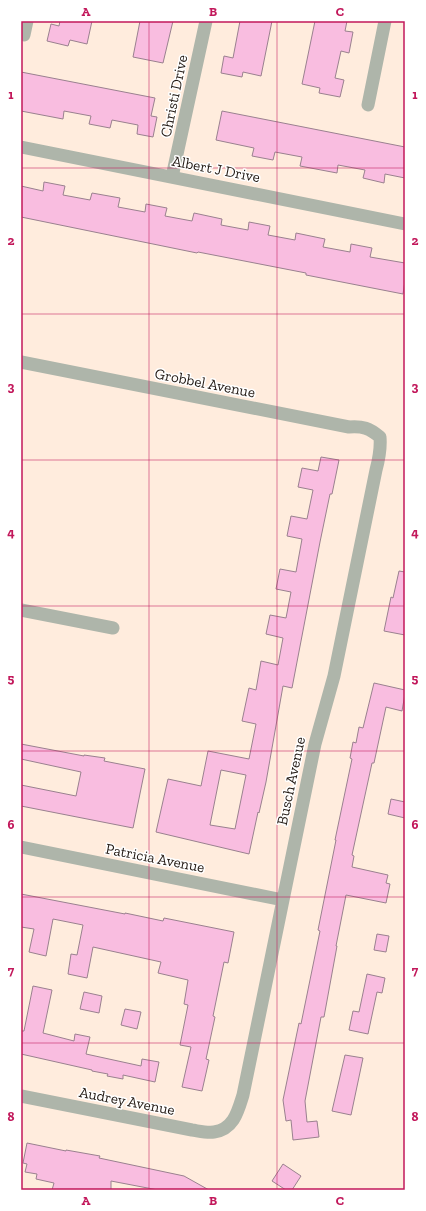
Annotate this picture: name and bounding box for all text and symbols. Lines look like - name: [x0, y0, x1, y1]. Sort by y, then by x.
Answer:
- text: A: [82, 4, 91, 19]
- text: B: [209, 4, 217, 19]
- text: C: [336, 4, 344, 19]
- street label: Christi Drive: [157, 53, 191, 139]
- text: 1: [8, 87, 14, 102]
- text: 1: [412, 87, 418, 102]
- street label: Albert J Drive: [170, 152, 262, 186]
- text: 2: [8, 233, 15, 248]
- text: 2: [412, 233, 419, 248]
- street label: Grobbel Avenue: [153, 364, 257, 402]
- text: 3: [8, 379, 15, 394]
- text: 3: [412, 379, 419, 394]
- text: 4: [7, 525, 15, 540]
- text: 4: [411, 525, 419, 540]
- text: 5: [8, 671, 15, 686]
- text: 5: [412, 671, 419, 686]
- street label: Busch Avenue: [273, 735, 309, 827]
- text: 6: [8, 817, 15, 832]
- text: 6: [412, 817, 419, 832]
- street label: Patricia Avenue: [104, 840, 206, 876]
- text: 7: [8, 963, 15, 978]
- text: 7: [412, 963, 419, 978]
- street label: Audrey Avenue: [78, 1083, 176, 1119]
- text: 8: [7, 1109, 15, 1124]
- text: 8: [411, 1109, 419, 1124]
- text: A: [82, 1193, 91, 1208]
- text: B: [209, 1193, 217, 1208]
- text: C: [336, 1193, 344, 1208]

